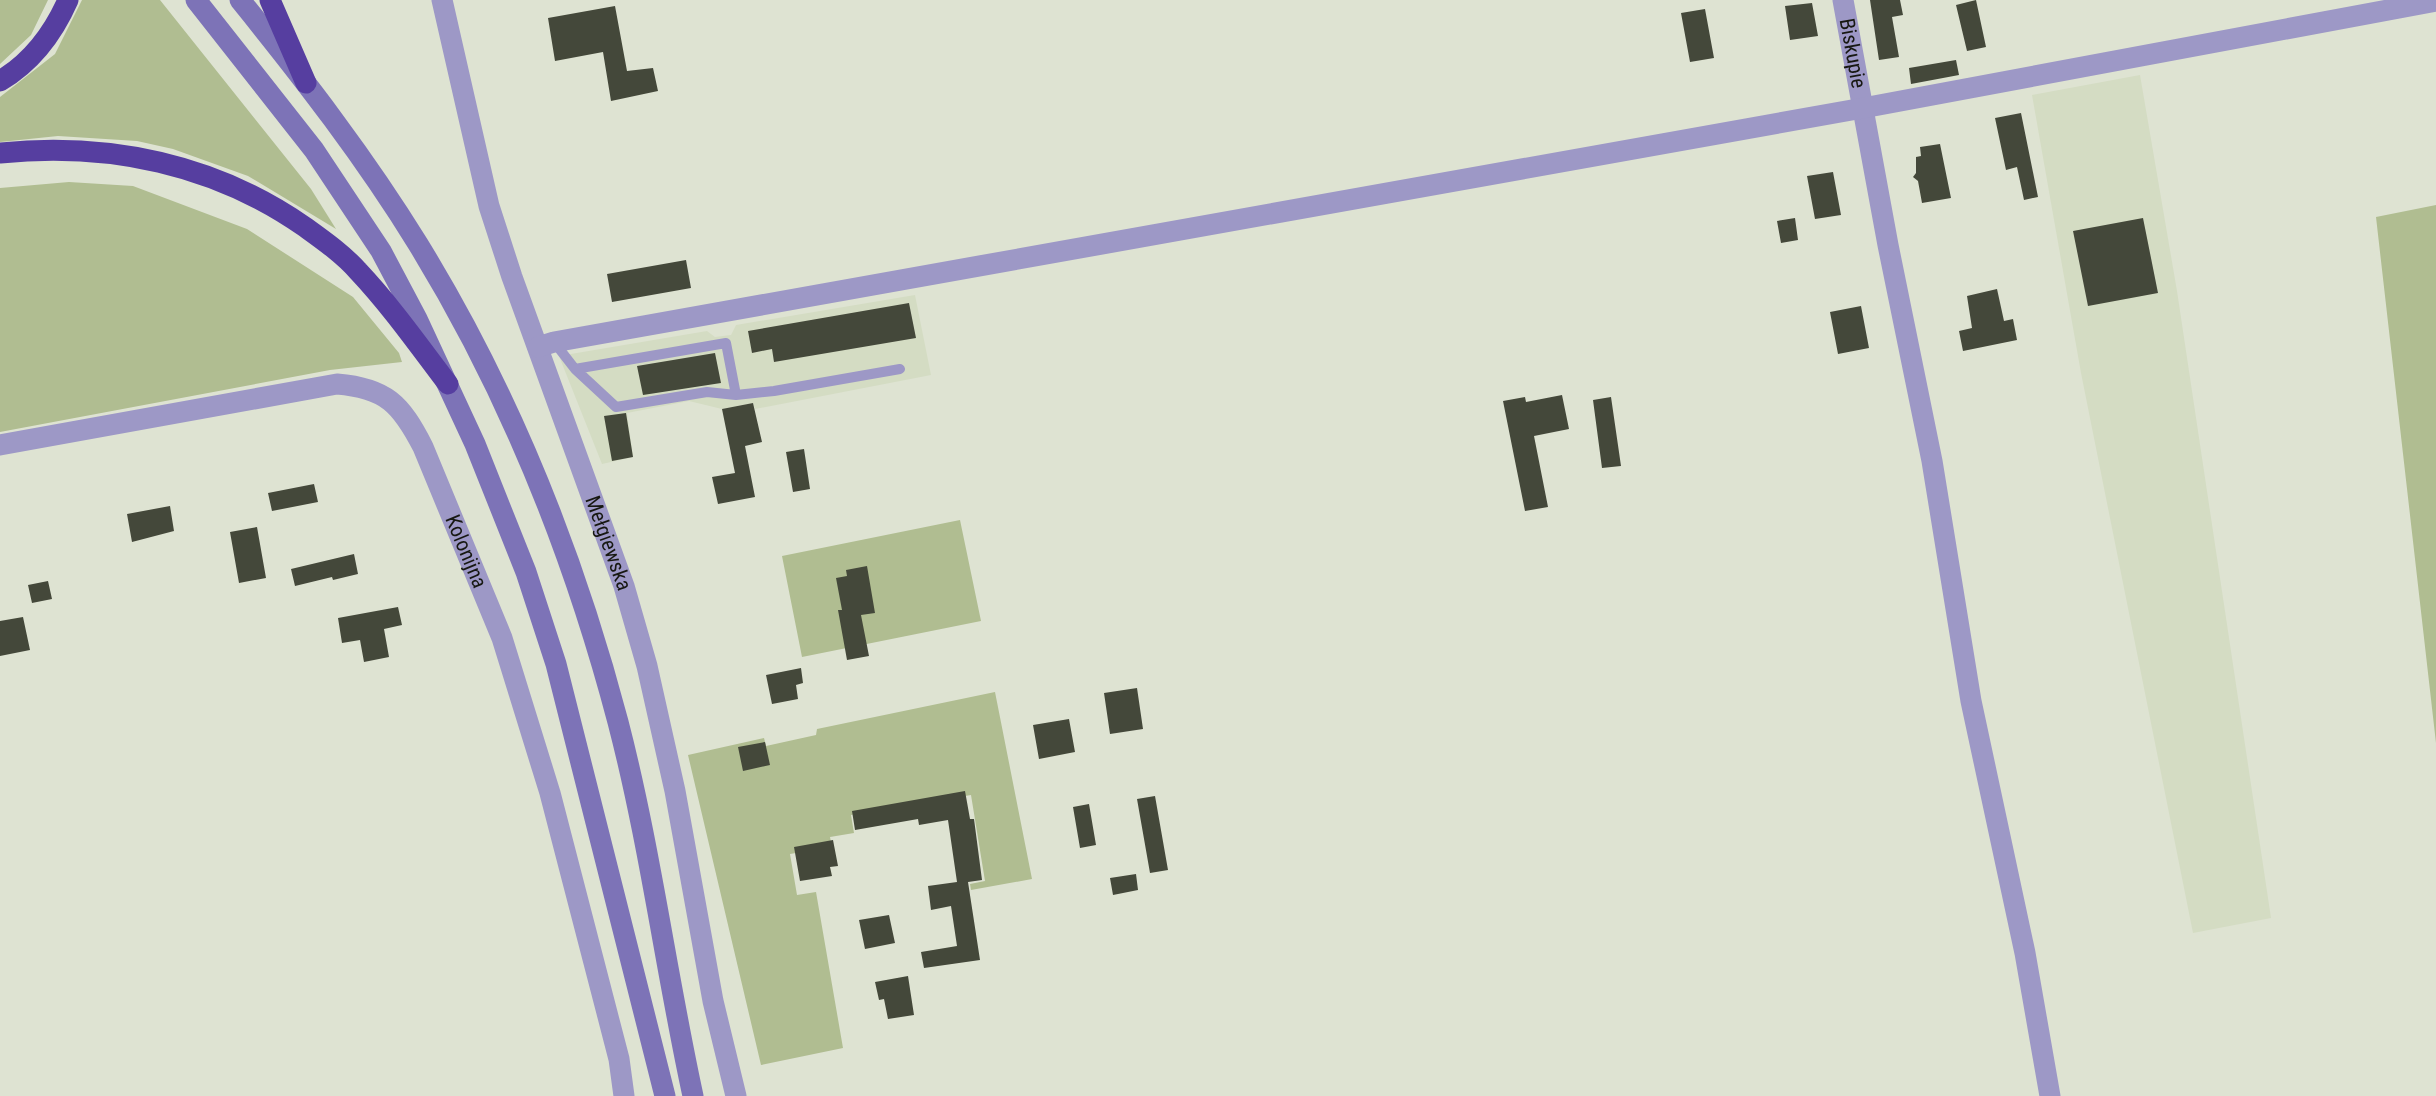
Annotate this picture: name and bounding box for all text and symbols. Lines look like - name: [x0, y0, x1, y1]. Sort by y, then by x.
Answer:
- street label: Biskupie: [1835, 16, 1871, 90]
- street label: Mełgiewska: [580, 493, 637, 594]
- street label: Kolonijna: [440, 511, 492, 592]

